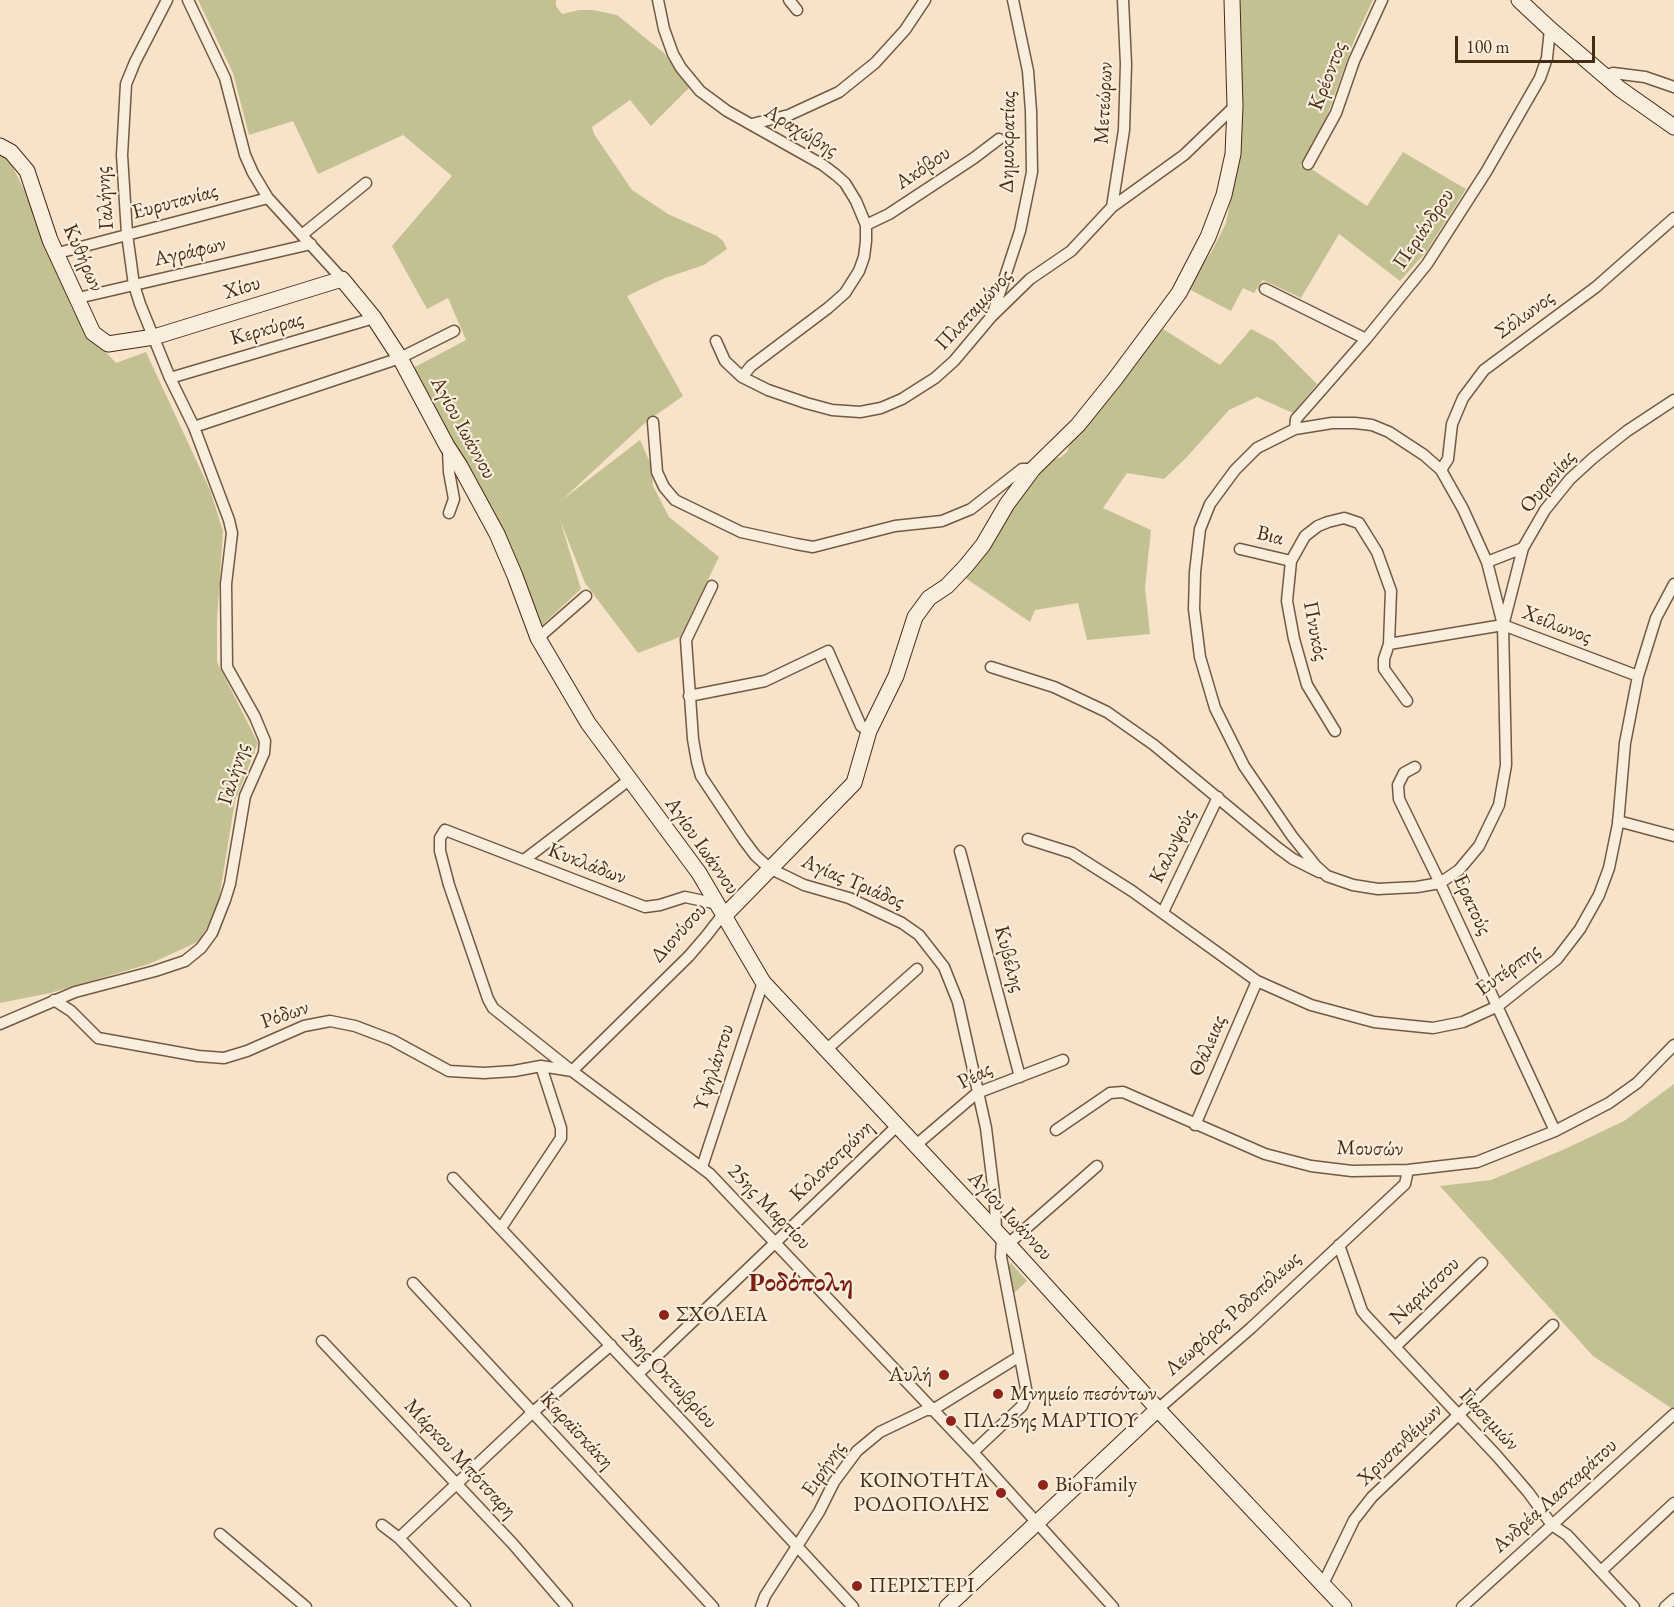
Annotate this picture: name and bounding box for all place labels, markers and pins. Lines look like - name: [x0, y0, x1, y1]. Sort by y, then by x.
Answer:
- place label: ΣΧΟΛΕΙΑ: [676, 1302, 768, 1328]
- marker: ΣΧΟΛΕΙΑ: [657, 1308, 671, 1322]
- place label: Αυλή: [889, 1362, 932, 1388]
- marker: Αυλή: [937, 1368, 951, 1382]
- place label: Μνημείο πεσόντων: [1010, 1381, 1157, 1407]
- marker: Μνημείο πεσόντων: [991, 1387, 1005, 1401]
- place label: ΠΛ.25ης ΜΑΡΤΙΟΥ: [963, 1408, 1139, 1434]
- marker: ΠΛ.25ης ΜΑΡΤΙΟΥ: [944, 1414, 958, 1428]
- place label: ΚΟΙΝΟΤΗΤΑ ΡΟΔΟΠΟΛΗΣ: [854, 1468, 989, 1518]
- place label: BioFamily: [1055, 1472, 1137, 1498]
- marker: BioFamily: [1036, 1478, 1050, 1492]
- marker: ΚΟΙΝΟΤΗΤΑ ΡΟΔΟΠΟΛΗΣ: [994, 1486, 1008, 1500]
- place label: ΠΕΡΙΣΤΕΡΙ: [869, 1573, 974, 1599]
- marker: ΠΕΡΙΣΤΕΡΙ: [850, 1579, 864, 1593]

